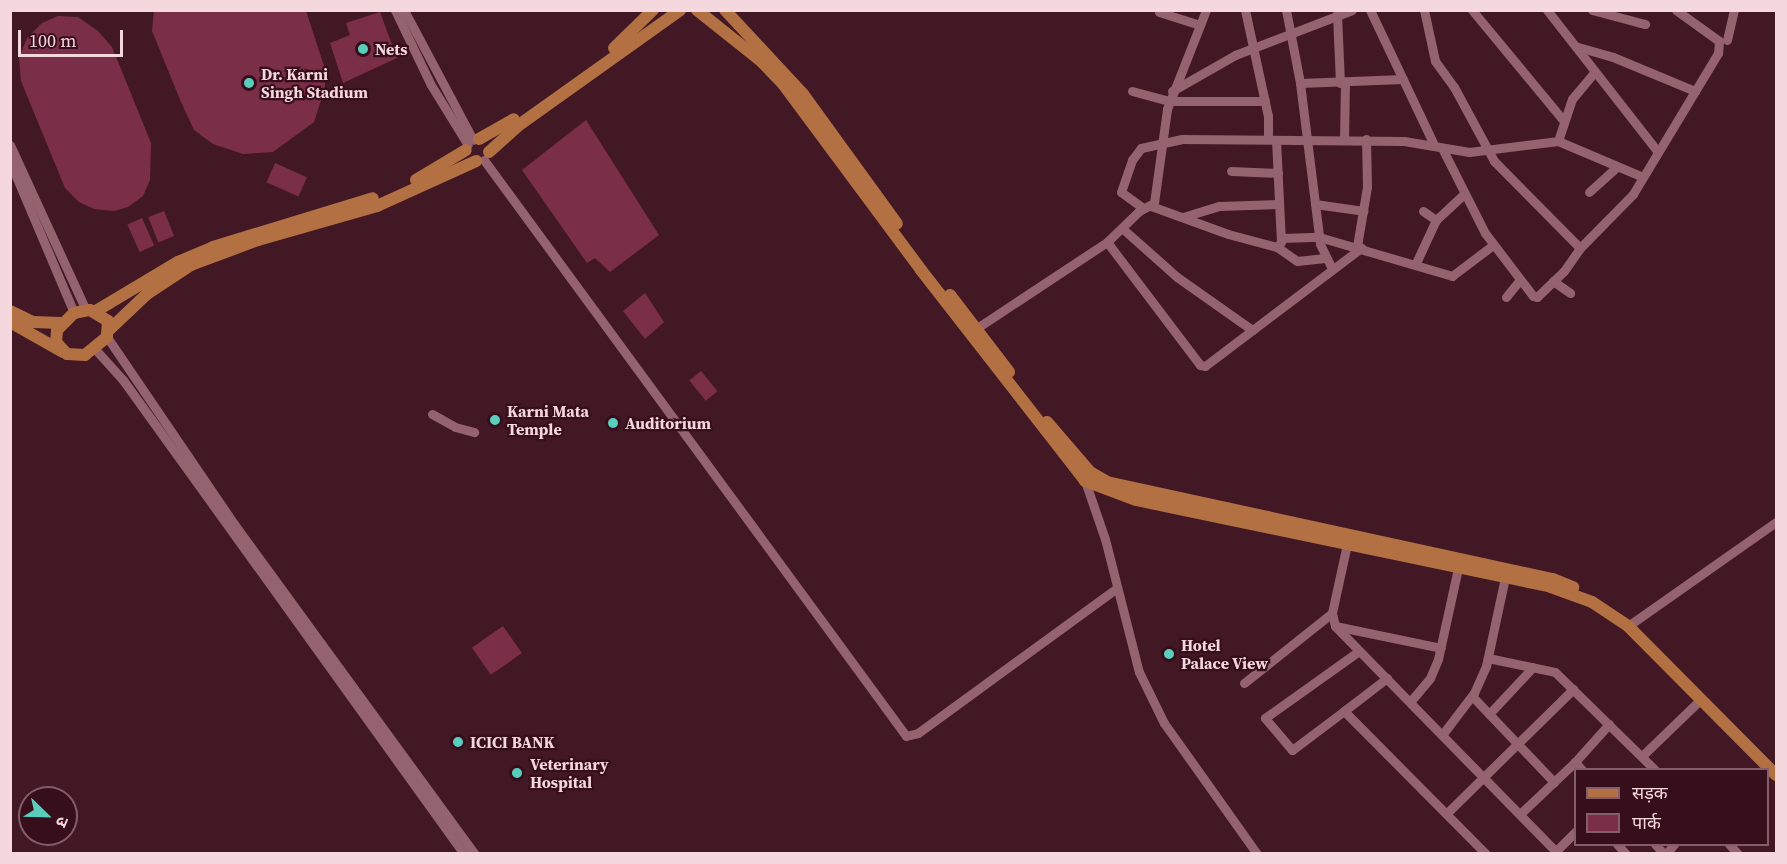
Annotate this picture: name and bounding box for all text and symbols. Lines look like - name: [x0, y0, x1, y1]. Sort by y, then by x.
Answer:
- scale bar: [21, 18, 126, 56]
- text: 100 m: [29, 28, 76, 53]
- place label: Nets: [375, 39, 407, 59]
- marker: Nets: [356, 42, 370, 56]
- place label: Dr. Karni Singh Stadium: [261, 64, 368, 102]
- marker: Dr. Karni Singh Stadium: [242, 76, 256, 90]
- place label: Karni Mata Temple: [507, 401, 589, 439]
- marker: Karni Mata Temple: [488, 413, 502, 427]
- place label: Auditorium: [625, 413, 711, 433]
- marker: Auditorium: [606, 416, 620, 430]
- place label: Hotel Palace View: [1181, 635, 1268, 673]
- marker: Hotel Palace View: [1162, 647, 1176, 661]
- place label: ICICI BANK: [470, 732, 555, 752]
- marker: ICICI BANK: [451, 735, 465, 749]
- place label: Veterinary Hospital: [530, 754, 609, 792]
- marker: Veterinary Hospital: [508, 764, 526, 782]
- legend: [1574, 768, 1769, 846]
- text: सड़क: [1632, 780, 1668, 805]
- north arrow: [18, 786, 78, 846]
- text: पार्क: [1632, 810, 1661, 835]
- text: उ: [51, 814, 75, 831]

